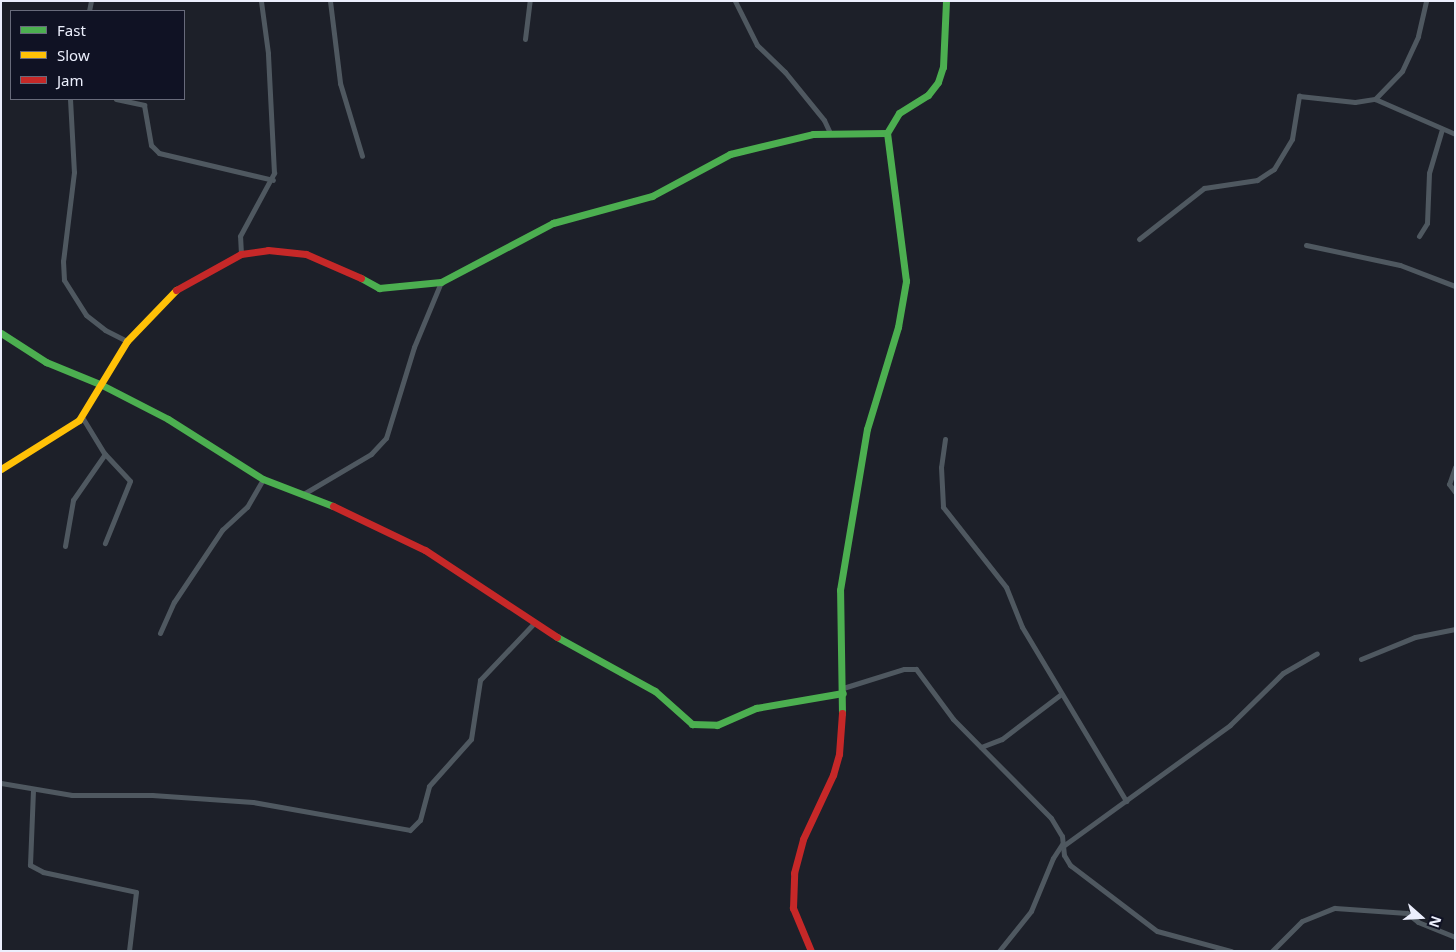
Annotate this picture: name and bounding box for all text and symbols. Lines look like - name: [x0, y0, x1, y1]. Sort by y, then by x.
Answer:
- legend: [10, 10, 185, 100]
- text: Fast: [57, 20, 86, 40]
- text: Slow: [57, 45, 90, 65]
- text: Jam: [57, 70, 84, 90]
- north arrow: [1396, 892, 1446, 942]
- text: N: [1425, 914, 1446, 931]

